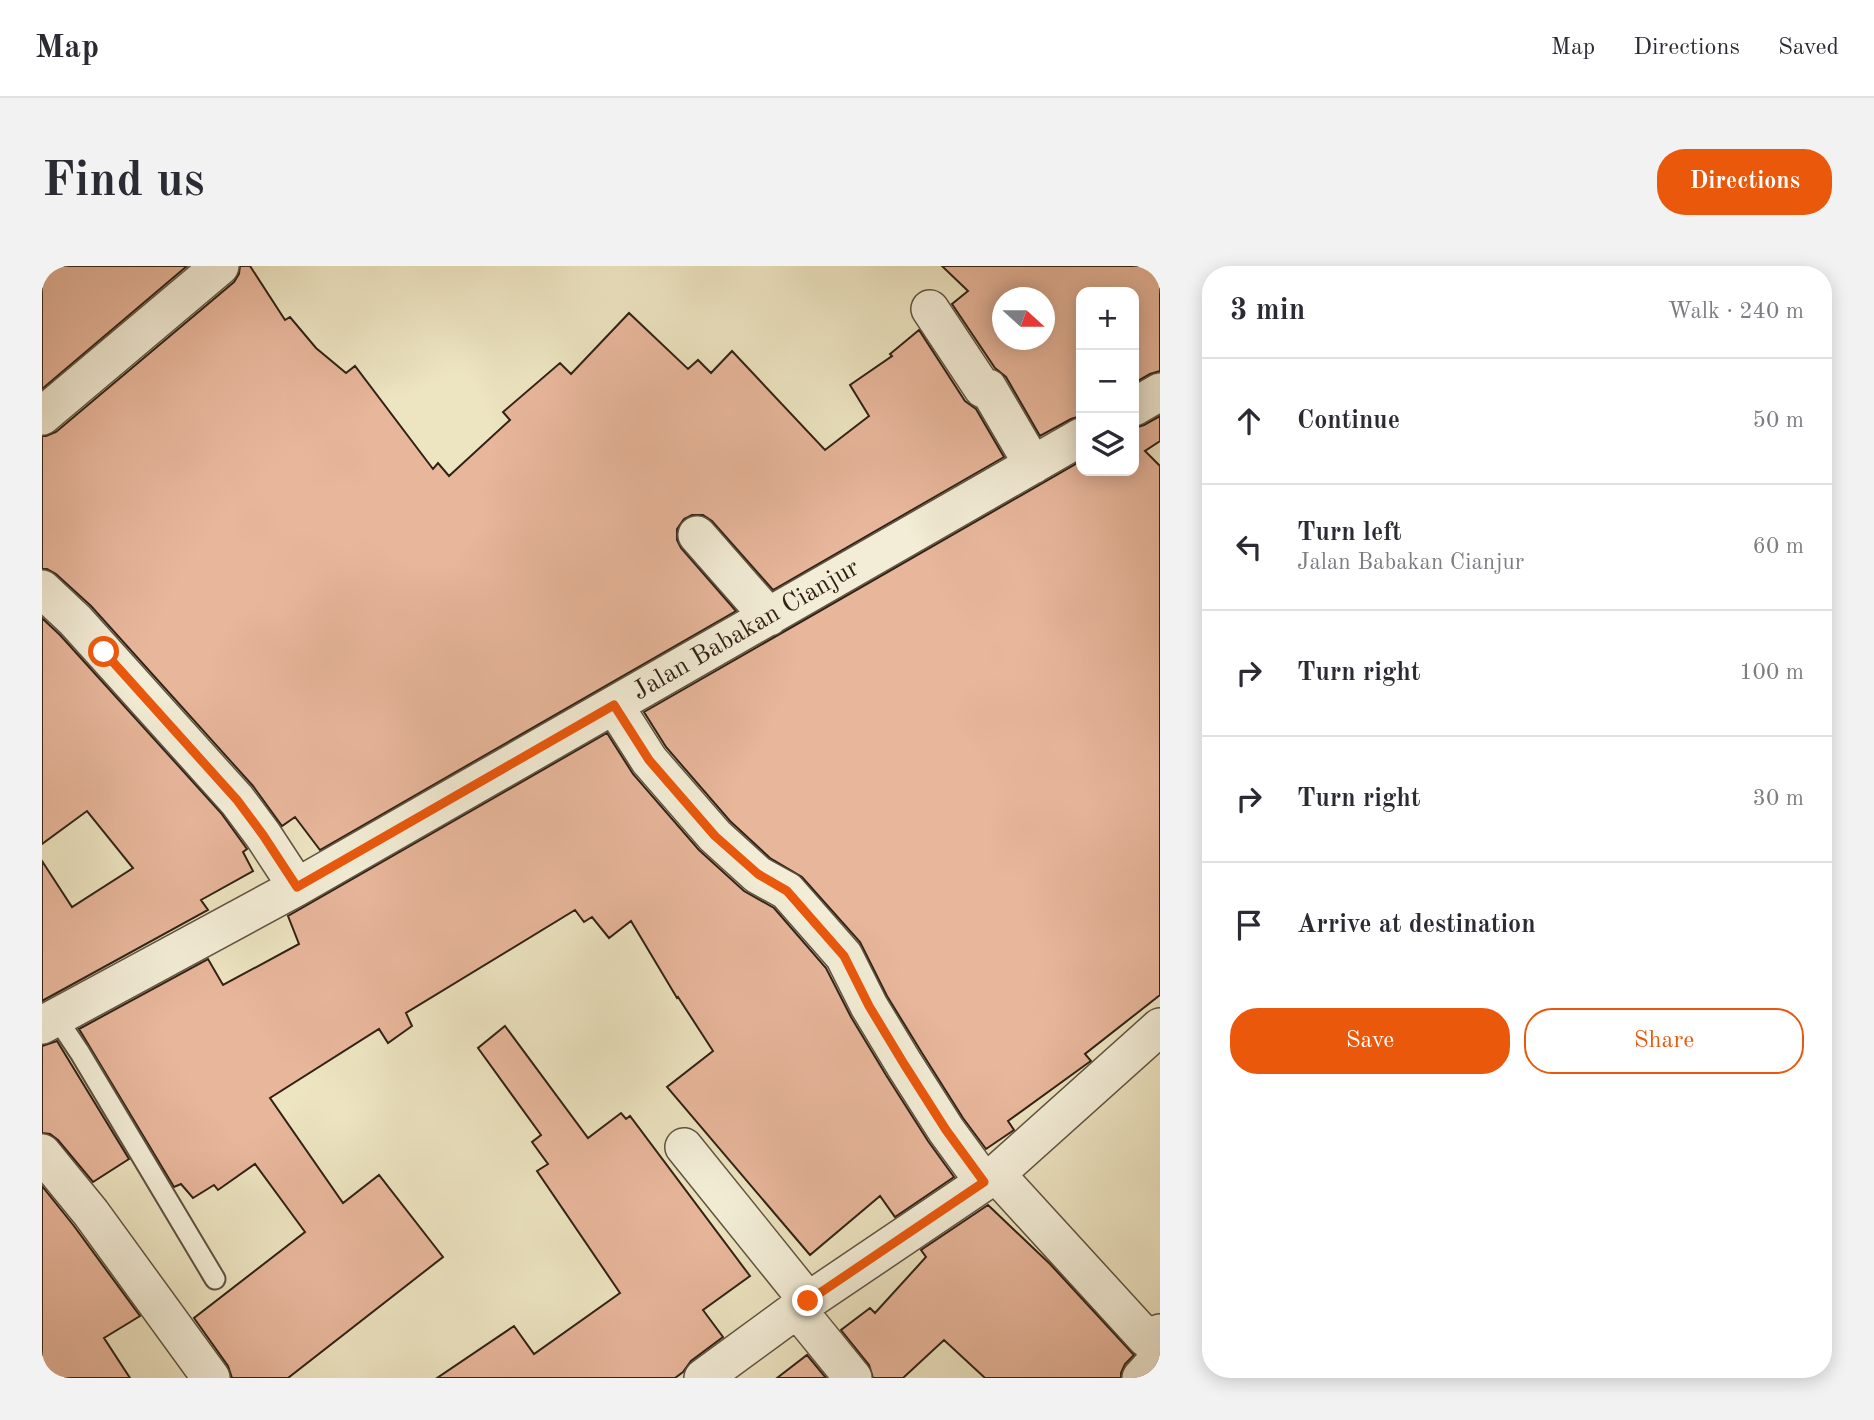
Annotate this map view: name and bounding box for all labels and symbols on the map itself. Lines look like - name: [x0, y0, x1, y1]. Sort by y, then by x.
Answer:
- north arrow: [992, 287, 1055, 350]
- street label: Jalan Babakan Cianjur: [628, 554, 864, 705]
- route start: [88, 636, 119, 667]
- route end: [792, 1285, 823, 1316]

